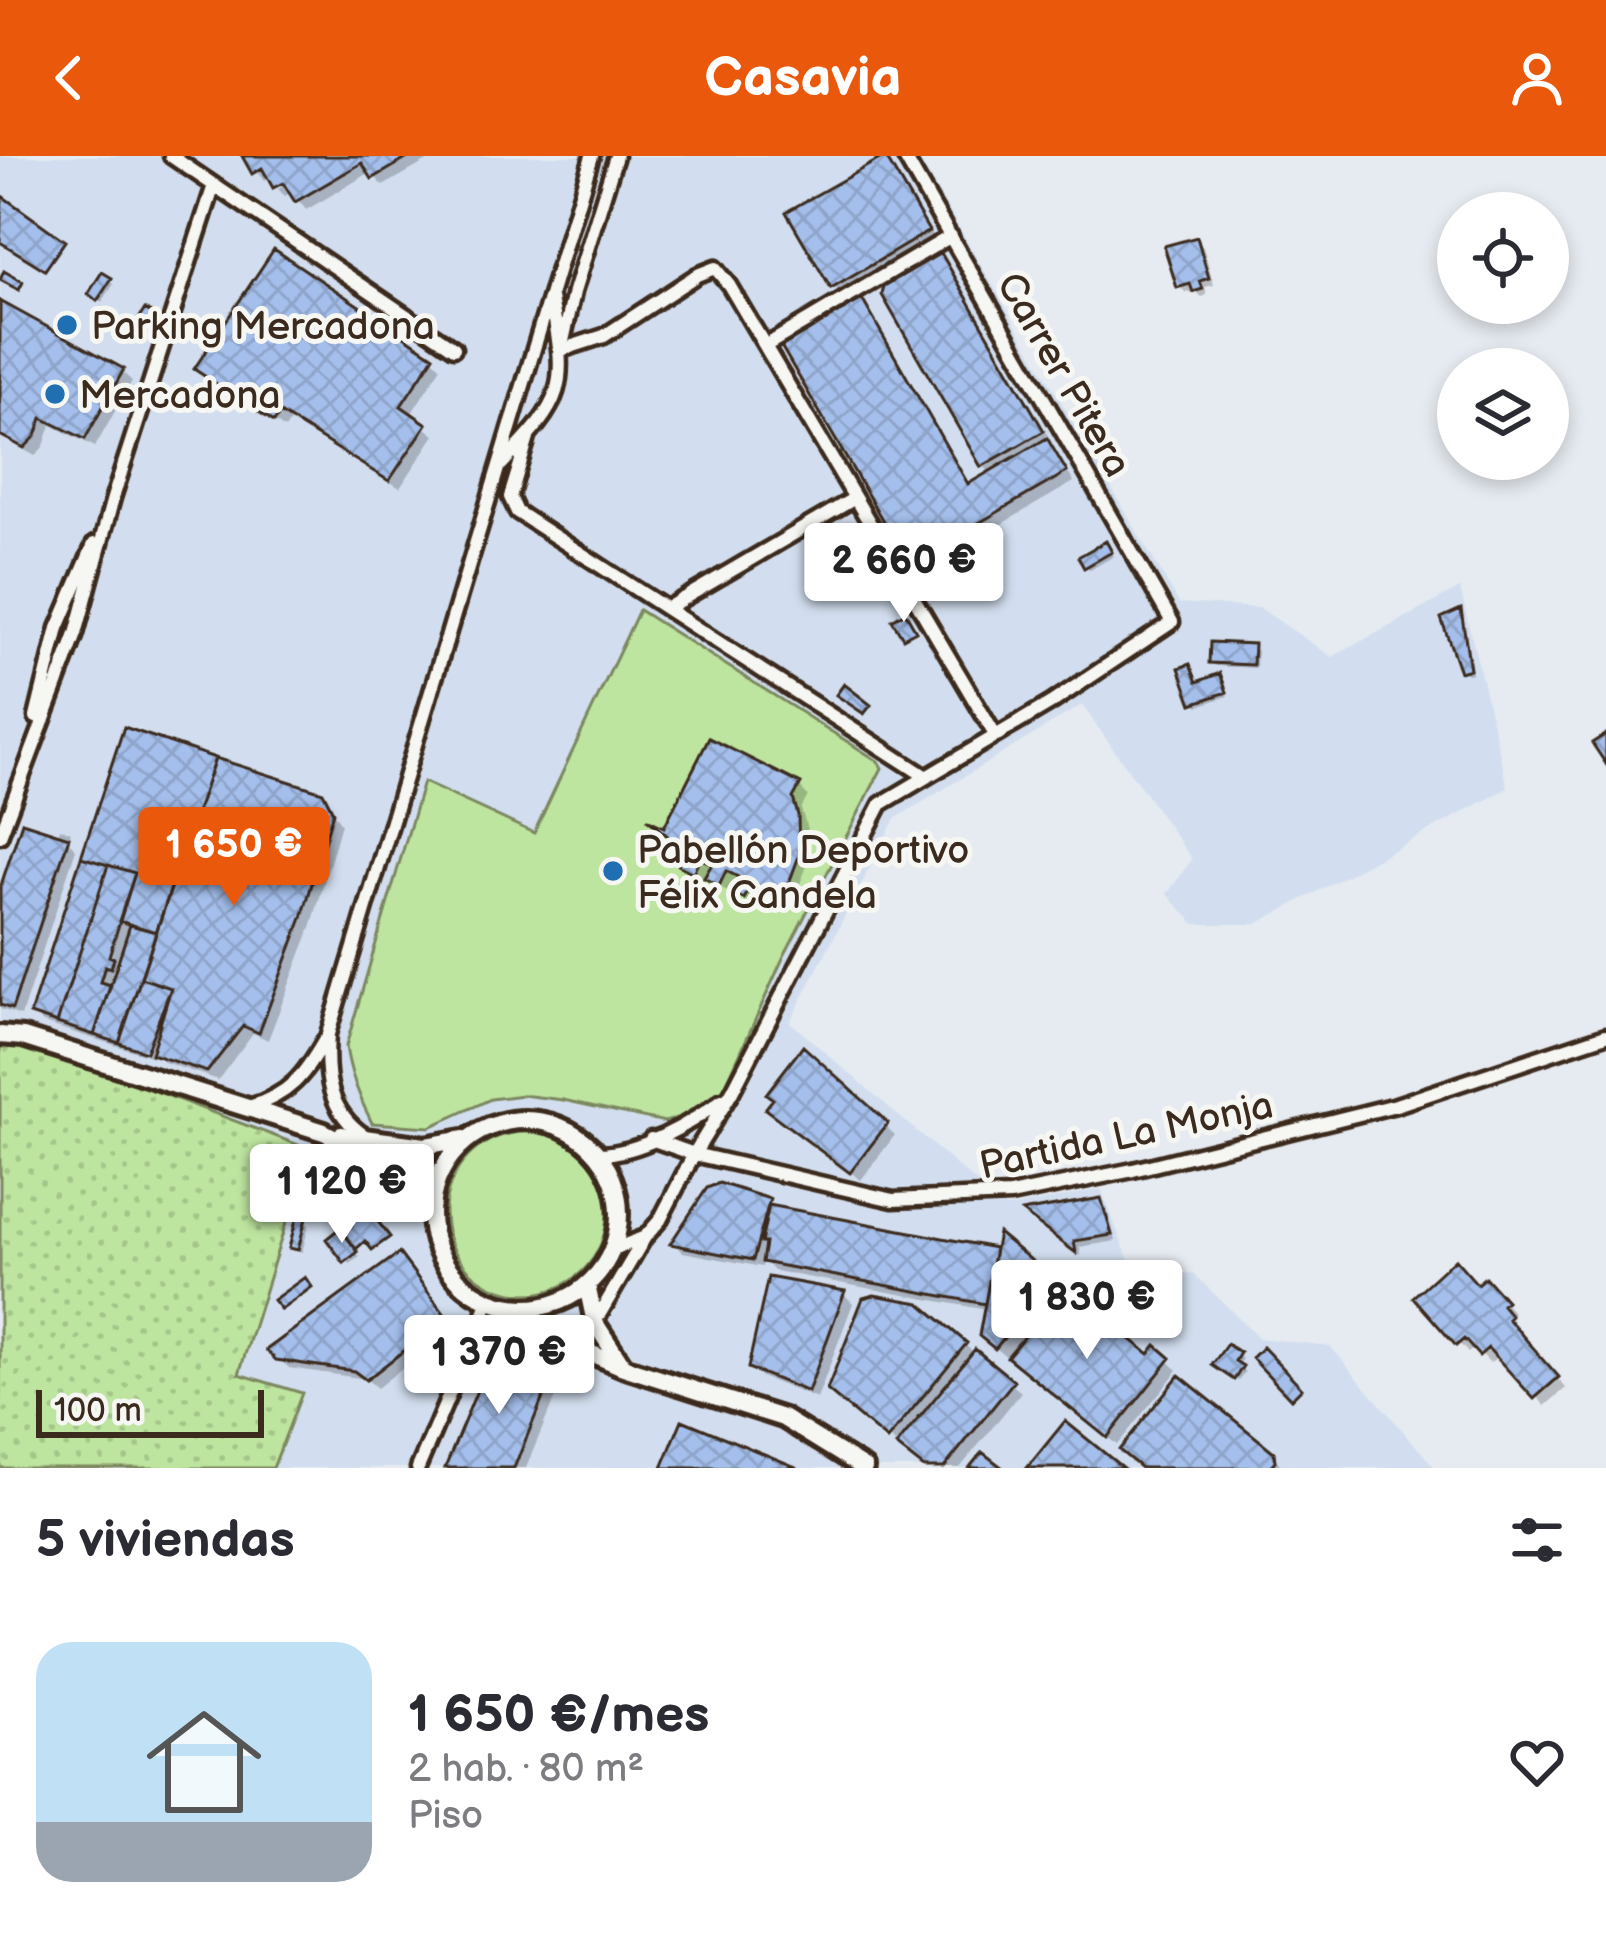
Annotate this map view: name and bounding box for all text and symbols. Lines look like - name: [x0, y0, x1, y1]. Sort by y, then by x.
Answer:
- icon: back: [36, 45, 102, 111]
- icon: person: [1504, 45, 1570, 111]
- text: Casavia: [705, 46, 901, 111]
- map controls: [1437, 192, 1569, 480]
- button: locate: [1437, 192, 1569, 324]
- street label: Carrer Pitera: [986, 265, 1140, 486]
- place label: Parking Mercadona: [91, 304, 435, 351]
- marker: Parking Mercadona: [54, 312, 80, 338]
- button: layers: [1437, 348, 1569, 480]
- place label: Mercadona: [79, 373, 280, 420]
- marker: Mercadona: [42, 381, 68, 407]
- pin: 2 660 €: [793, 523, 1015, 625]
- text: 2 660 €: [831, 538, 977, 585]
- pin: 1 650 €: [123, 807, 345, 909]
- text: 1 650 €: [165, 822, 303, 869]
- place label: Pabellón Deportivo Félix Candela: [637, 828, 969, 920]
- marker: Pabellón Deportivo Félix Candela: [600, 858, 626, 884]
- street label: Partida La Monja: [976, 1082, 1277, 1190]
- pin: 1 120 €: [231, 1144, 453, 1246]
- text: 1 120 €: [277, 1159, 407, 1206]
- pin: 1 830 €: [976, 1260, 1198, 1362]
- text: 1 830 €: [1018, 1275, 1156, 1322]
- pin: 1 370 €: [388, 1315, 610, 1417]
- text: 1 370 €: [431, 1330, 567, 1377]
- scale bar: [36, 1384, 264, 1437]
- text: 100 m: [54, 1391, 142, 1431]
- icon: filters: [1504, 1507, 1570, 1573]
- text: 5 viviendas: [36, 1510, 295, 1571]
- text: 1 650 €/mes: [408, 1685, 709, 1746]
- icon: home: [132, 1690, 276, 1834]
- icon: heart: [1504, 1729, 1570, 1795]
- text: 2 hab. · 80 m²: [408, 1746, 644, 1793]
- text: Piso: [408, 1793, 483, 1840]

